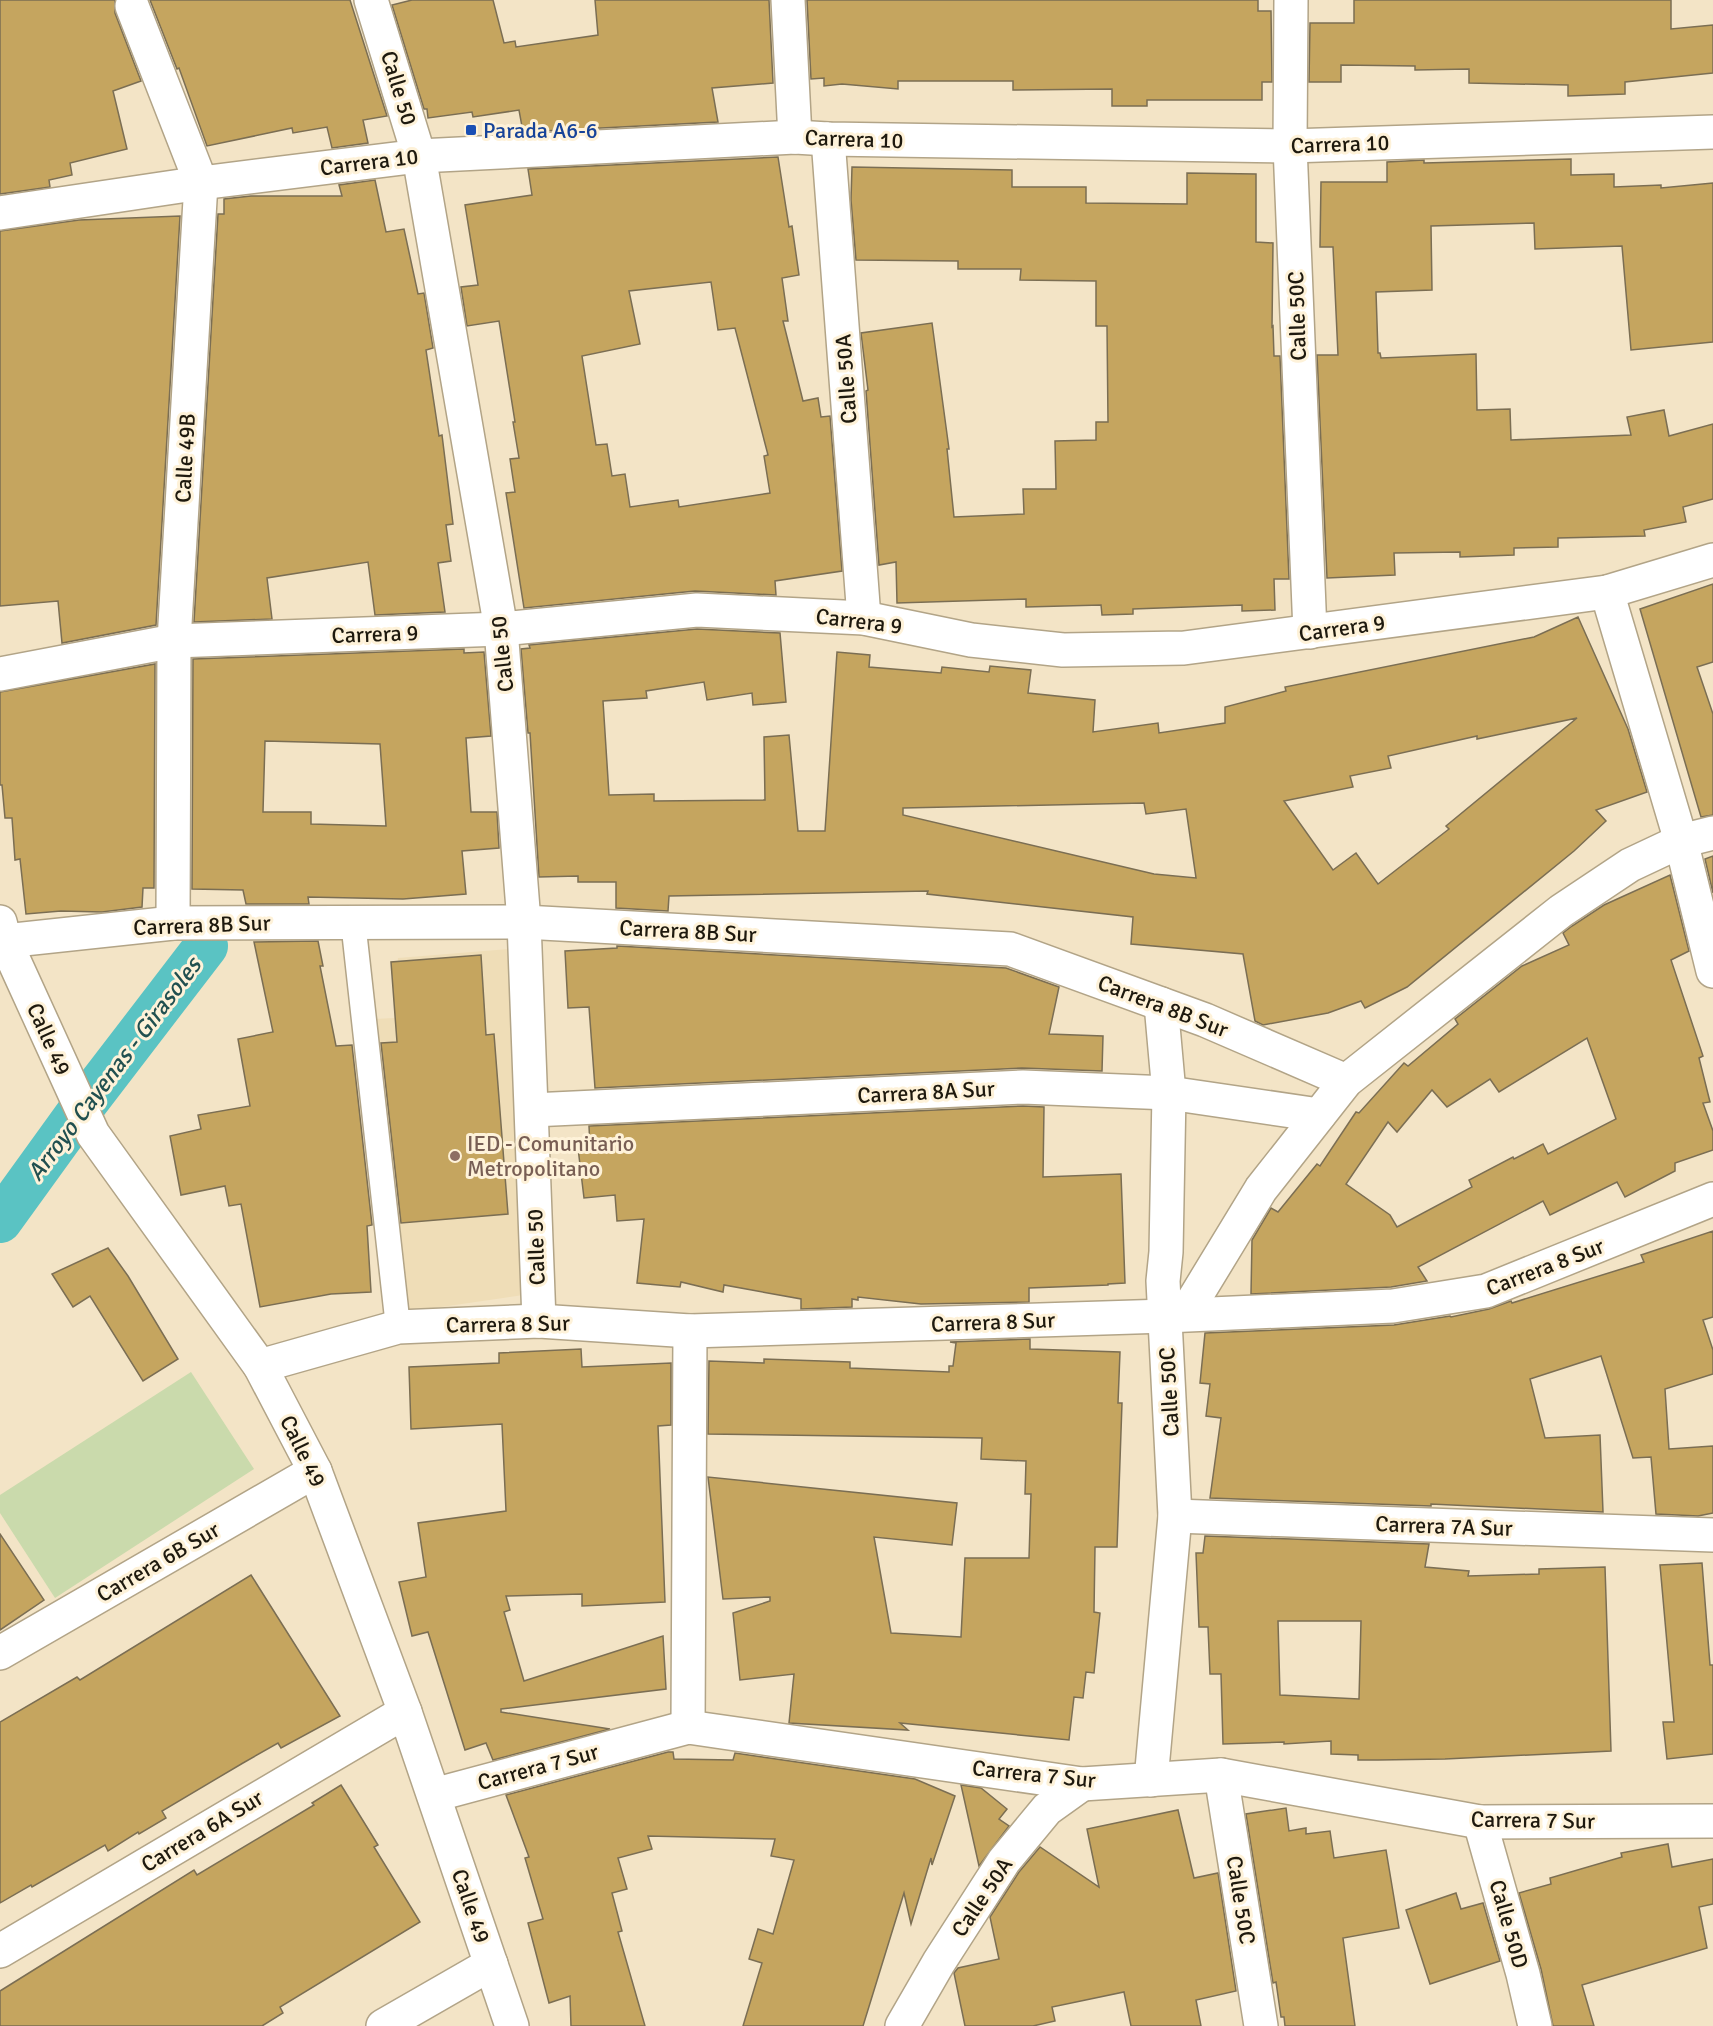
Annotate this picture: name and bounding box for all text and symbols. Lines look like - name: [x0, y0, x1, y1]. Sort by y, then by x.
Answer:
- street label: Calle 50: [375, 48, 423, 128]
- place label: Parada A6-6: [483, 117, 598, 144]
- marker: Parada A6-6: [464, 123, 478, 137]
- street label: Carrera 10: [804, 124, 904, 154]
- street label: Carrera 10: [1290, 129, 1390, 159]
- street label: Carrera 10: [318, 143, 420, 181]
- street label: Calle 50C: [1282, 271, 1312, 361]
- street label: Calle 50A: [829, 333, 863, 425]
- street label: Calle 49B: [169, 413, 201, 503]
- street label: Carrera 9: [814, 602, 904, 640]
- street label: Carrera 9: [1297, 609, 1387, 647]
- street label: Calle 50: [485, 615, 519, 693]
- street label: Carrera 9: [331, 619, 419, 649]
- street label: Carrera 8B Sur: [133, 909, 271, 941]
- street label: Carrera 8B Sur: [619, 914, 757, 948]
- water label: Arroyo Cayenas - Girasoles: [20, 950, 209, 1186]
- street label: Carrera 8B Sur: [1094, 969, 1232, 1043]
- street label: Calle 49: [21, 999, 77, 1079]
- street label: Carrera 8A Sur: [857, 1075, 995, 1109]
- place label: IED - Comunitario Metropolitano: [467, 1130, 634, 1182]
- marker: IED - Comunitario Metropolitano: [448, 1149, 462, 1163]
- street label: Calle 50: [521, 1208, 551, 1286]
- street label: Carrera 8 Sur: [1482, 1232, 1608, 1302]
- street label: Carrera 8 Sur: [931, 1306, 1055, 1338]
- street label: Carrera 8 Sur: [446, 1309, 570, 1339]
- street label: Calle 50C: [1153, 1347, 1185, 1437]
- street label: Calle 49: [274, 1411, 332, 1491]
- street label: Carrera 7A Sur: [1375, 1510, 1513, 1542]
- street label: Carrera 6B Sur: [92, 1516, 224, 1608]
- street label: Carrera 7 Sur: [475, 1738, 601, 1796]
- street label: Carrera 7 Sur: [971, 1754, 1097, 1794]
- street label: Carrera 6A Sur: [136, 1784, 268, 1878]
- street label: Carrera 7 Sur: [1471, 1805, 1595, 1835]
- street label: Calle 50A: [946, 1852, 1019, 1942]
- street label: Calle 50C: [1221, 1854, 1261, 1946]
- street label: Calle 49: [446, 1866, 496, 1946]
- street label: Calle 50D: [1484, 1877, 1534, 1971]

